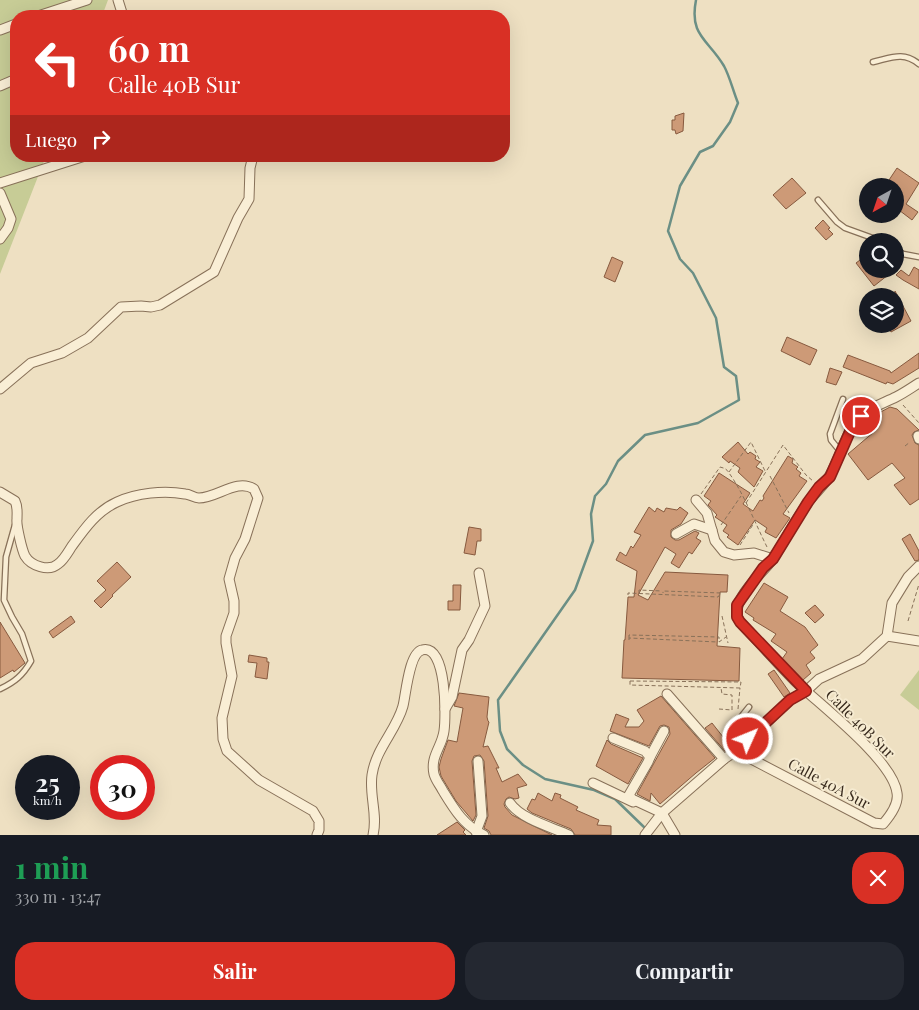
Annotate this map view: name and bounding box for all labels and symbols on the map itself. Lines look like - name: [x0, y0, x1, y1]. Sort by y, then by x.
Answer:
- north arrow: [859, 178, 904, 222]
- pin: [840, 395, 882, 437]
- street label: Calle 40B Sur: [822, 684, 900, 762]
- position arrow: [721, 712, 773, 764]
- street label: Calle 40A Sur: [785, 753, 874, 813]
- speed limit sign: 30: [90, 755, 155, 820]

